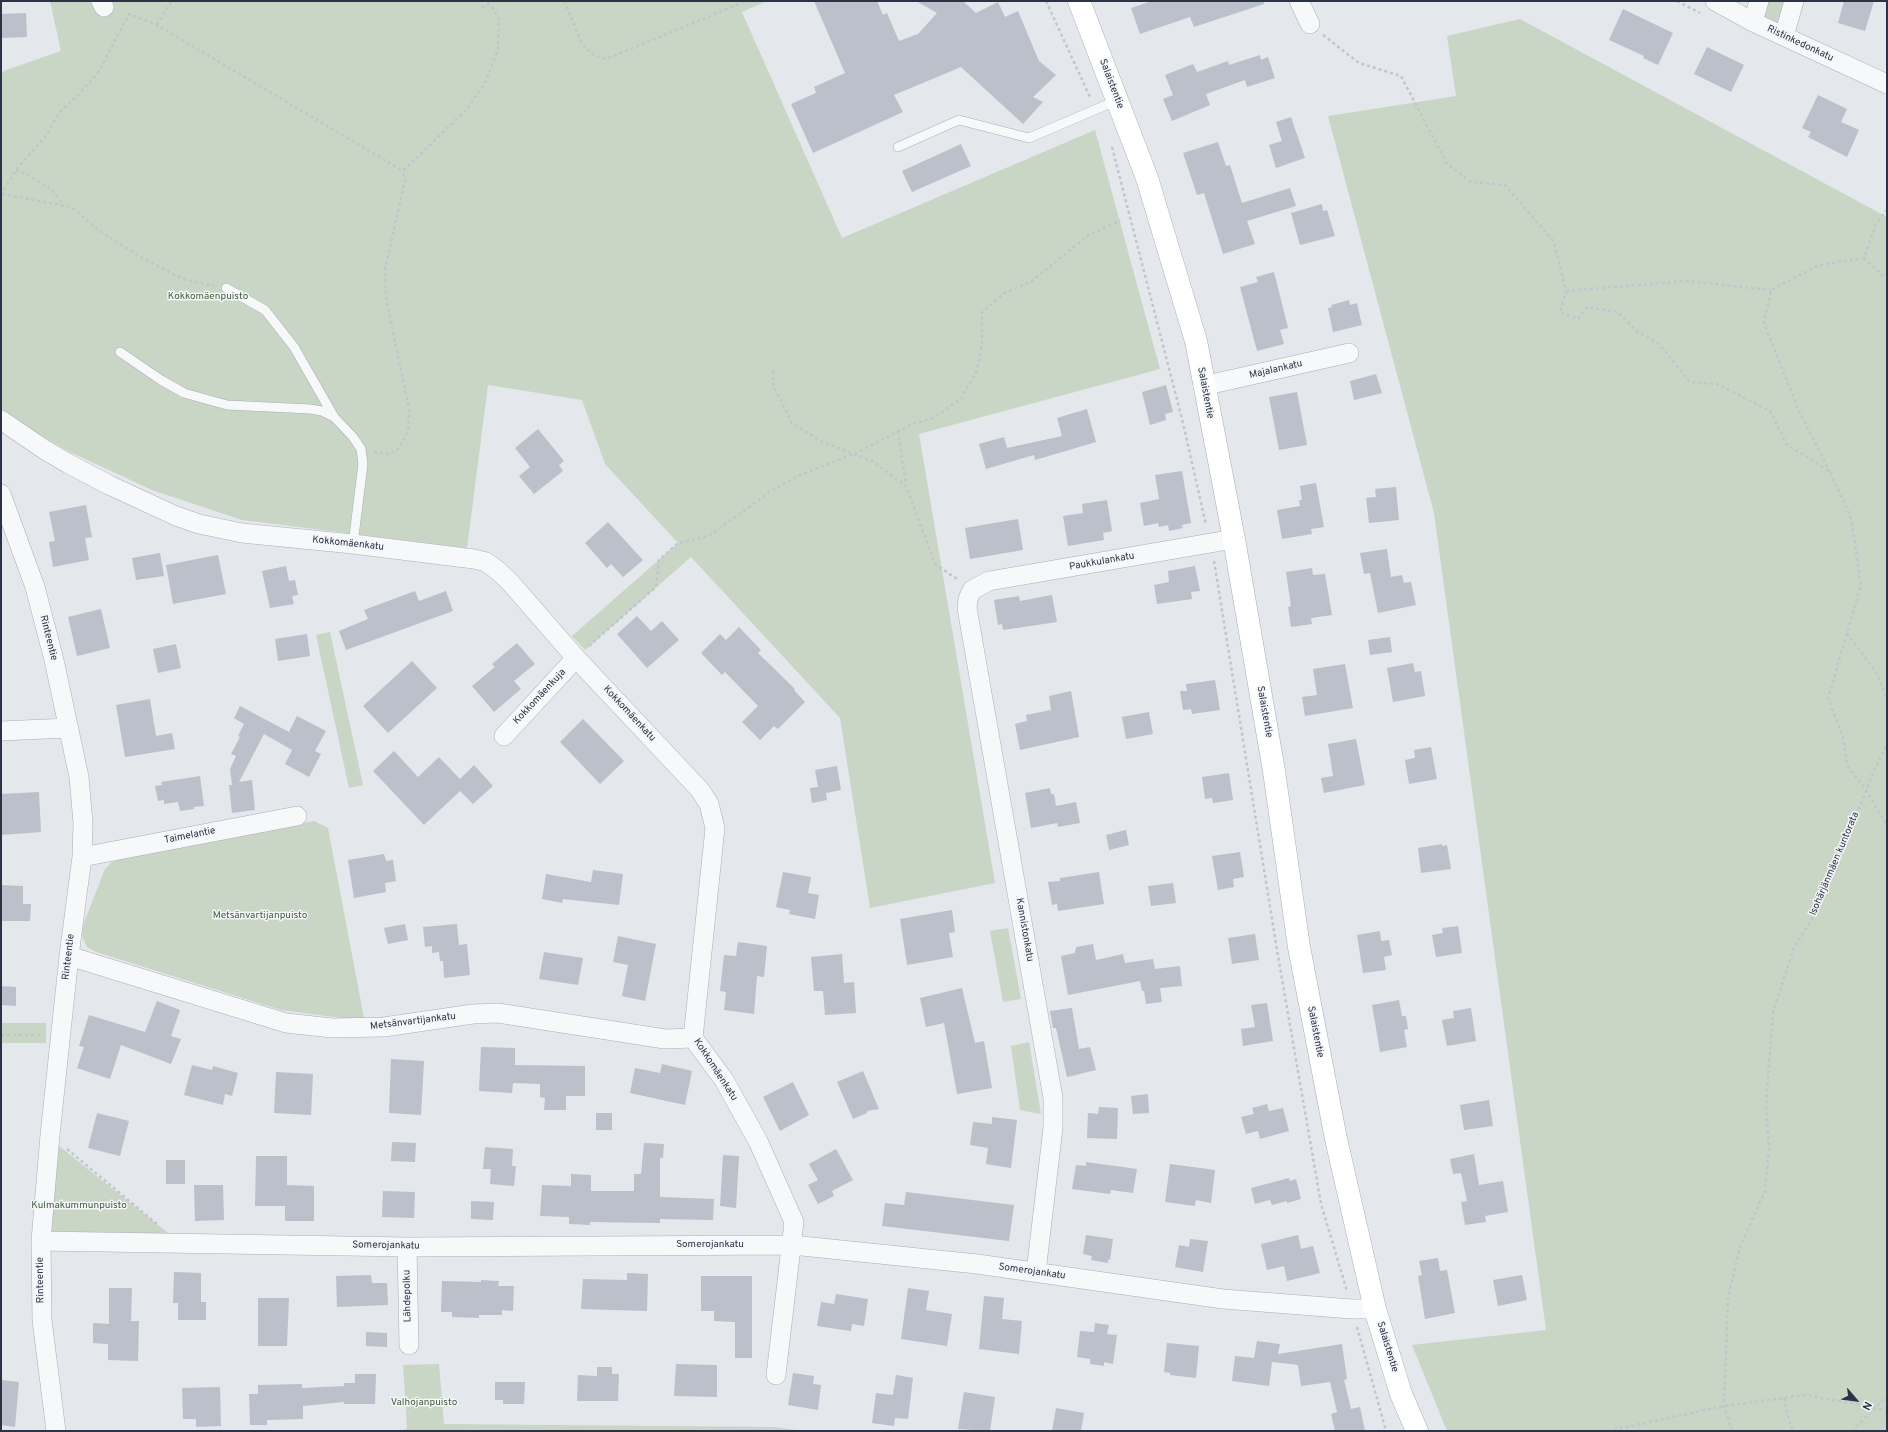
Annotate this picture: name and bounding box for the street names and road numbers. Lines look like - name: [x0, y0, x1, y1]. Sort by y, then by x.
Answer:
- street label: Ristinkedonkatu: [1765, 23, 1835, 65]
- street label: Salaistentie: [1096, 57, 1126, 111]
- street label: Majalankatu: [1248, 358, 1304, 382]
- street label: Salaistentie: [1194, 366, 1216, 420]
- street label: Kokkomäenkatu: [312, 534, 384, 554]
- street label: Paukkulankatu: [1068, 550, 1136, 574]
- street label: Rinteentie: [37, 614, 59, 662]
- street label: Kokkomäenkuja: [511, 667, 569, 727]
- street label: Kokkomäenkatu: [600, 684, 658, 744]
- street label: Salaistentie: [1254, 685, 1274, 739]
- street label: Isohärjänmäen kuntorata: [1808, 810, 1862, 918]
- street label: Taimelantie: [163, 825, 217, 847]
- street label: Kannistonkatu: [1012, 897, 1036, 963]
- street label: Rinteentie: [60, 933, 78, 981]
- street label: Salaistentie: [1304, 1005, 1326, 1059]
- street label: Metsänvartijankatu: [370, 1011, 456, 1033]
- street label: Kokkomäenkatu: [690, 1037, 740, 1103]
- street label: Somerojankatu: [352, 1239, 420, 1253]
- street label: Somerojankatu: [676, 1239, 744, 1251]
- street label: Rinteentie: [35, 1257, 47, 1303]
- street label: Somerojankatu: [998, 1261, 1066, 1283]
- street label: Lähdepolku: [402, 1270, 414, 1322]
- street label: Salaistentie: [1374, 1320, 1400, 1374]

